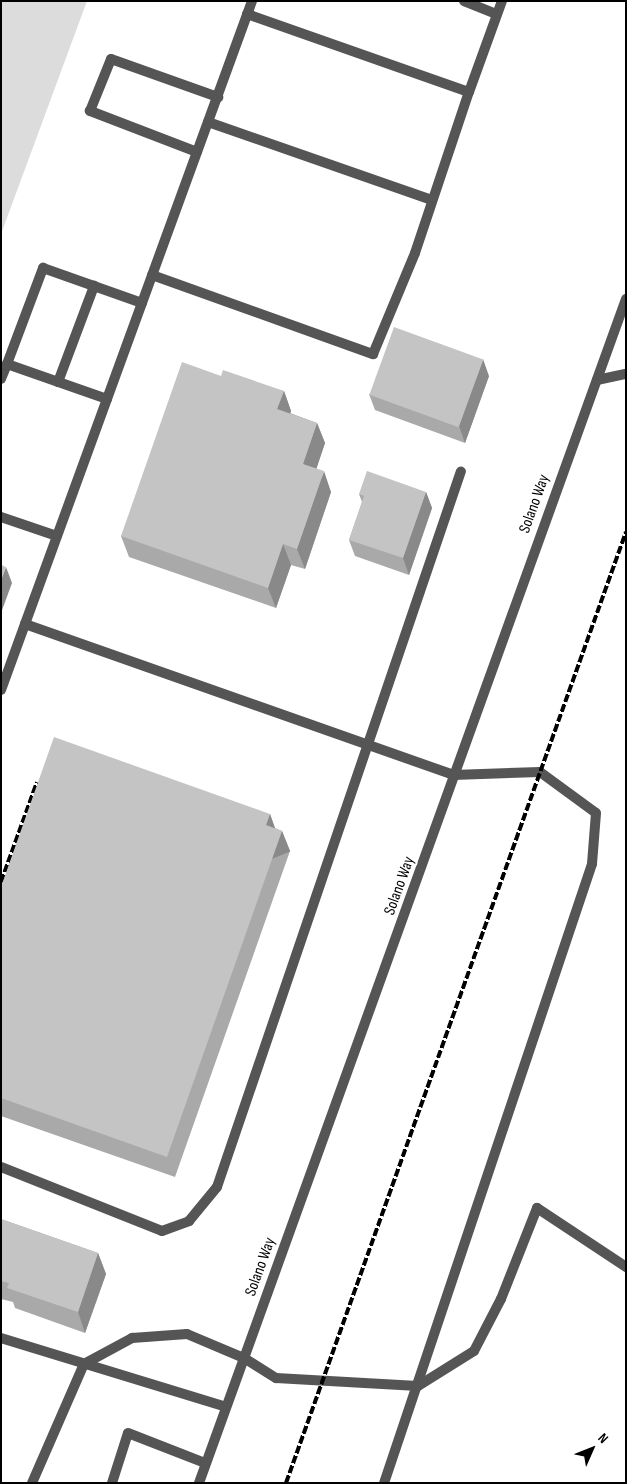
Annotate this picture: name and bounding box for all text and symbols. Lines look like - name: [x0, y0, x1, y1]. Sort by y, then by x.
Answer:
- street label: Solano Way: [516, 472, 554, 536]
- street label: Solano Way: [381, 854, 419, 918]
- street label: Solano Way: [242, 1235, 280, 1299]
- north arrow: [567, 1424, 617, 1474]
- text: N: [594, 1430, 612, 1447]

